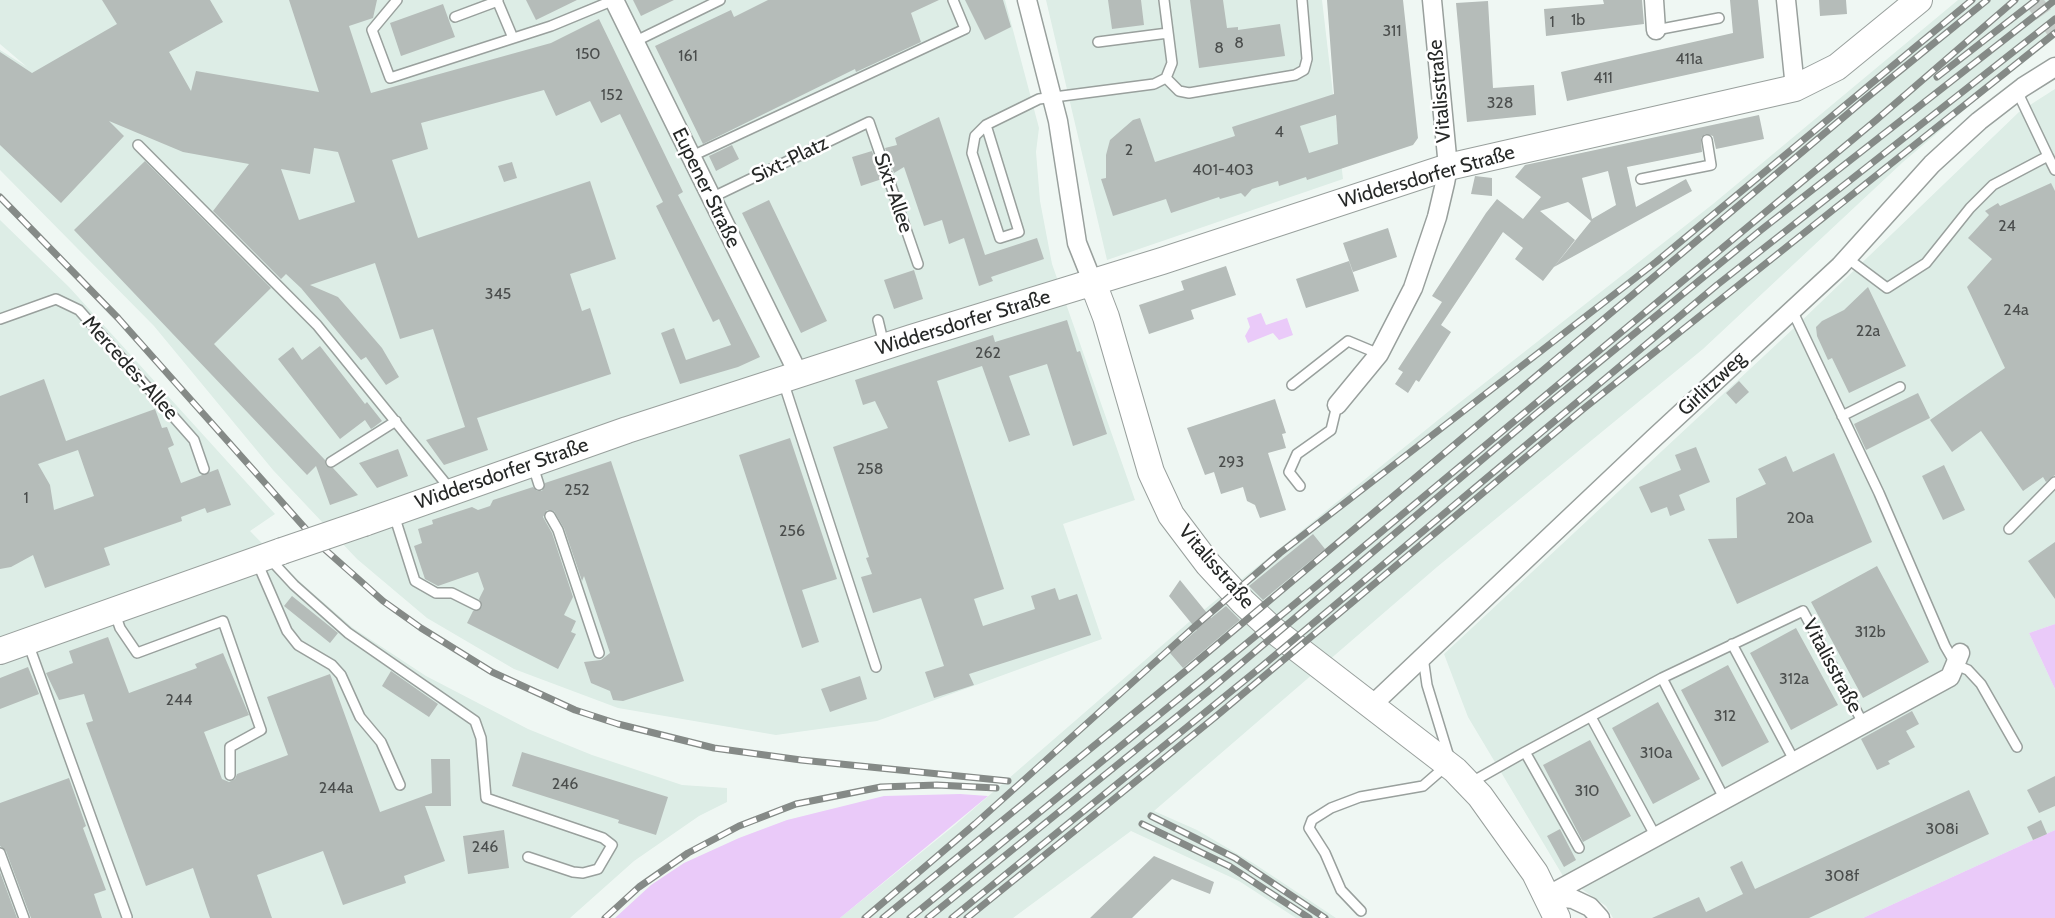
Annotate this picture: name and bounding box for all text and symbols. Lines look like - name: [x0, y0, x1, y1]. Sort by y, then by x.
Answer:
- house number: 1b: [1571, 10, 1585, 30]
- house number: 1: [1549, 12, 1555, 32]
- house number: 311: [1382, 21, 1402, 41]
- house number: 8: [1234, 33, 1244, 53]
- house number: 8: [1214, 38, 1224, 58]
- street label: Vitalisstraße: [1424, 38, 1456, 144]
- house number: 150: [575, 44, 601, 64]
- house number: 161: [678, 46, 698, 66]
- house number: 411a: [1675, 49, 1703, 69]
- house number: 411: [1593, 68, 1613, 88]
- house number: 152: [601, 85, 623, 105]
- house number: 328: [1487, 93, 1513, 113]
- house number: 4: [1274, 122, 1284, 142]
- street label: Eupener Straße: [667, 124, 745, 252]
- street label: Sixt-Platz: [748, 131, 832, 189]
- house number: 2: [1125, 140, 1133, 160]
- street label: Widdersdorfer Straße: [1336, 140, 1518, 214]
- street label: Sixt-Allee: [868, 150, 918, 236]
- house number: 401-403: [1192, 160, 1254, 180]
- house number: 24: [1998, 216, 2016, 236]
- house number: 345: [485, 284, 511, 304]
- street label: Widdersdorfer Straße: [873, 285, 1053, 361]
- house number: 24a: [2003, 300, 2029, 320]
- street label: Mercedes-Allee: [77, 311, 183, 425]
- house number: 22a: [1856, 321, 1880, 341]
- house number: 262: [975, 343, 1001, 363]
- street label: Girlitzweg: [1673, 347, 1751, 421]
- street label: Widdersdorfer Straße: [412, 433, 592, 515]
- house number: 293: [1218, 452, 1244, 472]
- house number: 258: [857, 459, 883, 479]
- house number: 252: [564, 480, 590, 500]
- house number: 1: [23, 488, 29, 508]
- house number: 20a: [1786, 508, 1814, 528]
- street label: Vitalisstraße: [1173, 520, 1259, 614]
- house number: 256: [779, 521, 805, 541]
- street label: Vitalisstraße: [1797, 615, 1867, 717]
- house number: 312b: [1854, 622, 1886, 642]
- house number: 312a: [1779, 669, 1809, 689]
- house number: 244: [166, 690, 192, 710]
- house number: 312: [1714, 706, 1736, 726]
- house number: 310a: [1640, 743, 1672, 763]
- house number: 246: [552, 774, 578, 794]
- house number: 244a: [319, 778, 353, 798]
- house number: 310: [1574, 781, 1600, 801]
- house number: 308i: [1926, 819, 1958, 839]
- house number: 246: [472, 837, 498, 857]
- house number: 308f: [1825, 866, 1859, 886]

